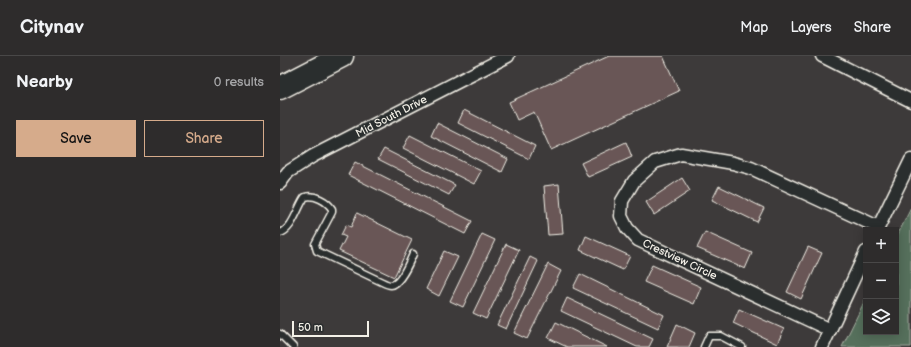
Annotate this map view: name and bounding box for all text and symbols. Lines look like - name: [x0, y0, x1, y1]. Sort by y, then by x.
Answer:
- text: Citynav: [20, 16, 84, 39]
- text: Map: [740, 19, 768, 36]
- text: Layers: [790, 19, 832, 36]
- text: Share: [854, 19, 891, 36]
- text: Nearby: [16, 72, 73, 92]
- text: 0 results: [214, 74, 264, 90]
- street label: Mid South Drive: [353, 93, 430, 140]
- button: Save: [16, 120, 136, 157]
- button: Share: [144, 120, 264, 157]
- map controls: [863, 227, 899, 335]
- button: +: [863, 227, 899, 263]
- street label: Crestview Circle: [641, 237, 719, 283]
- button: −: [863, 263, 899, 299]
- button: layers: [863, 299, 899, 335]
- scale bar: [292, 319, 369, 338]
- text: 50 m: [298, 321, 323, 334]

